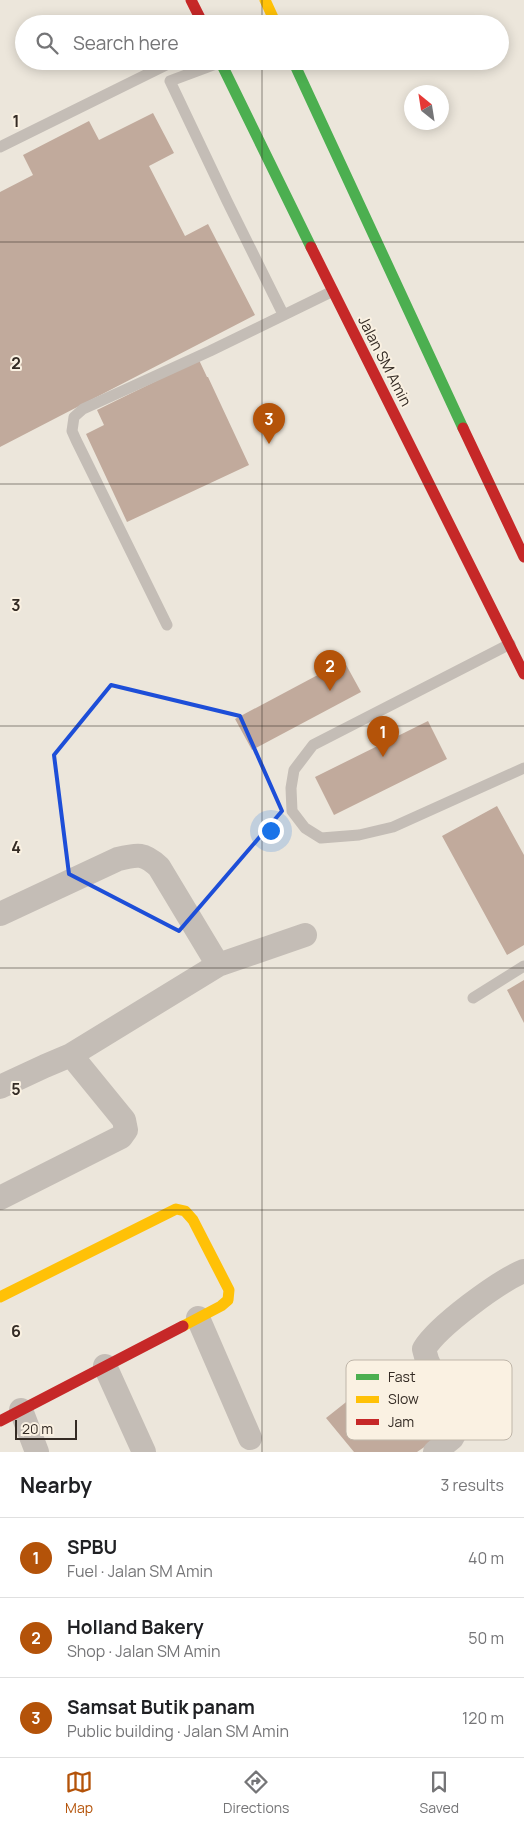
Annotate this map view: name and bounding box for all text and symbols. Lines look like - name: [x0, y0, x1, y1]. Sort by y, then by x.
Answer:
- search box: [15, 15, 509, 70]
- icon: search: [33, 29, 61, 57]
- text: Search here: [73, 30, 179, 56]
- north arrow: [404, 85, 449, 130]
- text: 1: [12, 110, 20, 132]
- street label: Jalan SM Amin: [353, 312, 417, 410]
- text: 2: [11, 352, 21, 374]
- pin: 3: [253, 403, 285, 444]
- text: 3: [11, 594, 21, 616]
- pin: 2: [314, 650, 346, 691]
- pin: 1: [367, 716, 399, 757]
- your location: [258, 818, 284, 844]
- text: 4: [11, 836, 21, 858]
- text: 5: [11, 1078, 21, 1100]
- text: 6: [11, 1320, 21, 1342]
- legend: [346, 1360, 512, 1440]
- text: Fast: [388, 1367, 416, 1386]
- text: Slow: [388, 1389, 419, 1408]
- text: Jam: [388, 1412, 414, 1431]
- scale bar: [15, 1417, 78, 1440]
- text: 20 m: [22, 1419, 53, 1438]
- text: Nearby: [20, 1471, 92, 1499]
- text: 3 results: [441, 1474, 504, 1496]
- text: SPBU: [67, 1534, 117, 1560]
- text: 1: [32, 1547, 40, 1569]
- text: 40 m: [468, 1547, 504, 1569]
- text: Fuel · Jalan SM Amin: [67, 1560, 213, 1582]
- text: Holland Bakery: [67, 1614, 204, 1640]
- text: 2: [31, 1627, 41, 1649]
- text: 50 m: [468, 1627, 504, 1649]
- text: Shop · Jalan SM Amin: [67, 1640, 220, 1662]
- text: Samsat Butik panam: [67, 1694, 255, 1720]
- text: 3: [31, 1707, 41, 1729]
- text: 120 m: [462, 1707, 504, 1729]
- text: Public building · Jalan SM Amin: [67, 1720, 289, 1742]
- tab: Map: [65, 1768, 93, 1817]
- tab: Directions: [223, 1768, 289, 1817]
- tab: Saved: [420, 1768, 459, 1817]

